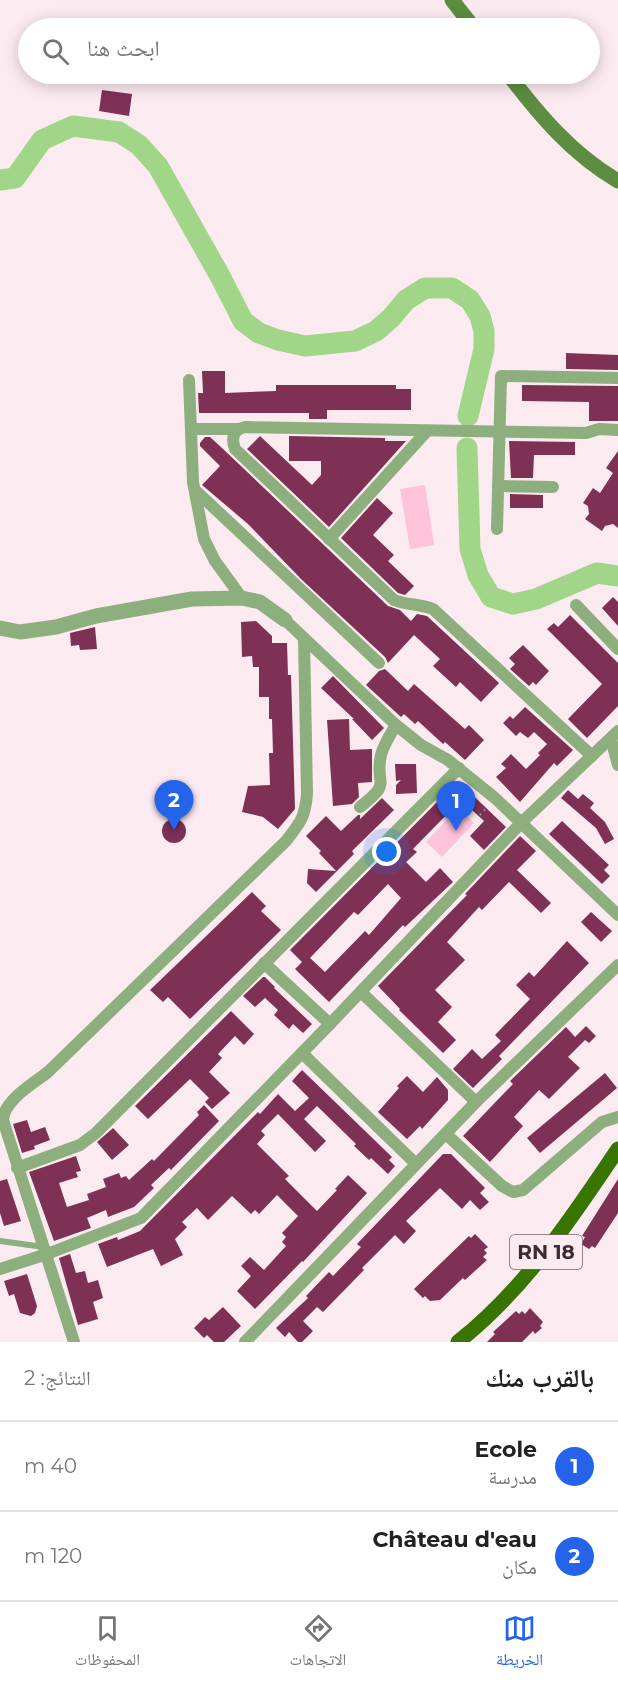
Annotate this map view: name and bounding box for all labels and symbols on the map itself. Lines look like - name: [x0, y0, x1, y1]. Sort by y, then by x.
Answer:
- pin: 2: [154, 780, 194, 830]
- pin: 1: [436, 782, 476, 831]
- your location: [372, 837, 401, 866]
- road number: RN 18: [510, 1235, 582, 1269]

